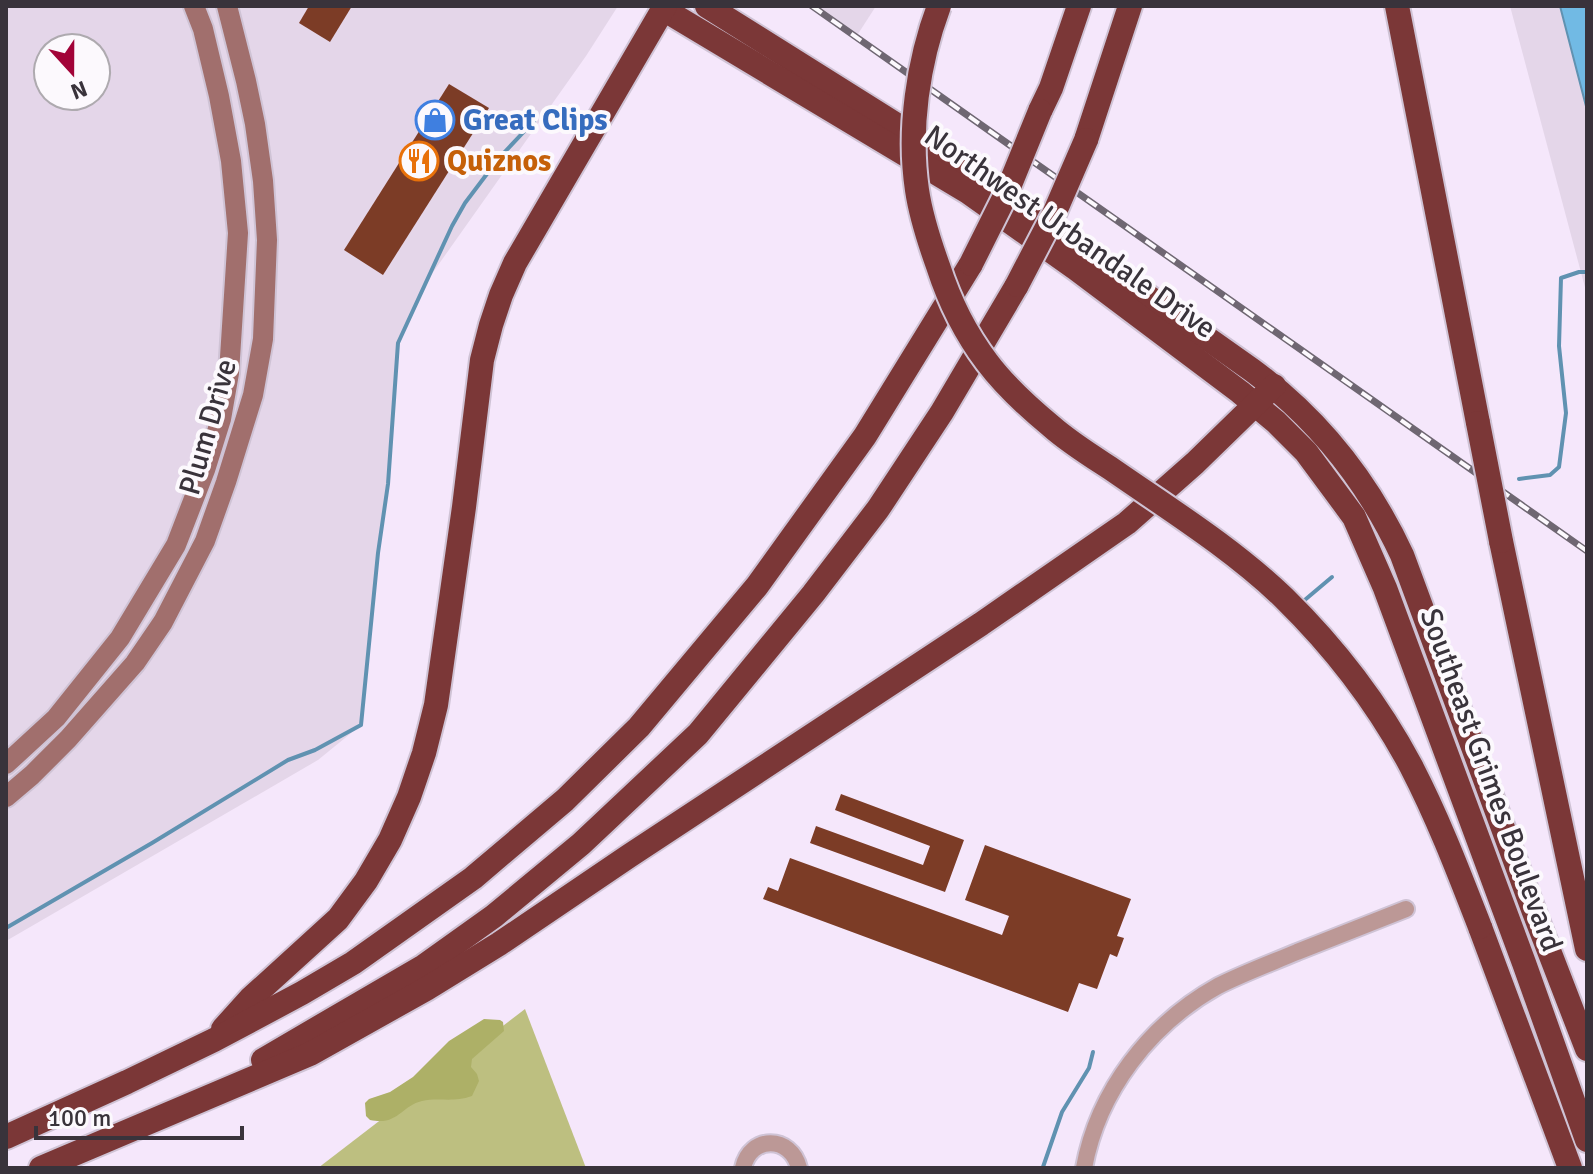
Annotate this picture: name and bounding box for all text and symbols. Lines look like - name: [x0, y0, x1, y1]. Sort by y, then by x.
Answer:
- north arrow: [32, 32, 112, 112]
- text: N: [67, 75, 91, 106]
- shop icon: Great Clips: [414, 99, 456, 141]
- place label: Great Clips: [463, 102, 608, 139]
- street label: Northwest Urbandale Drive: [917, 117, 1223, 347]
- restaurant icon: Quiznos: [398, 140, 440, 182]
- place label: Quiznos: [447, 143, 551, 180]
- street label: Plum Drive: [171, 355, 245, 499]
- street label: Southeast Grimes Boulevard: [1412, 603, 1570, 957]
- scale bar: [36, 1090, 242, 1140]
- text: 100 m: [48, 1103, 111, 1133]

